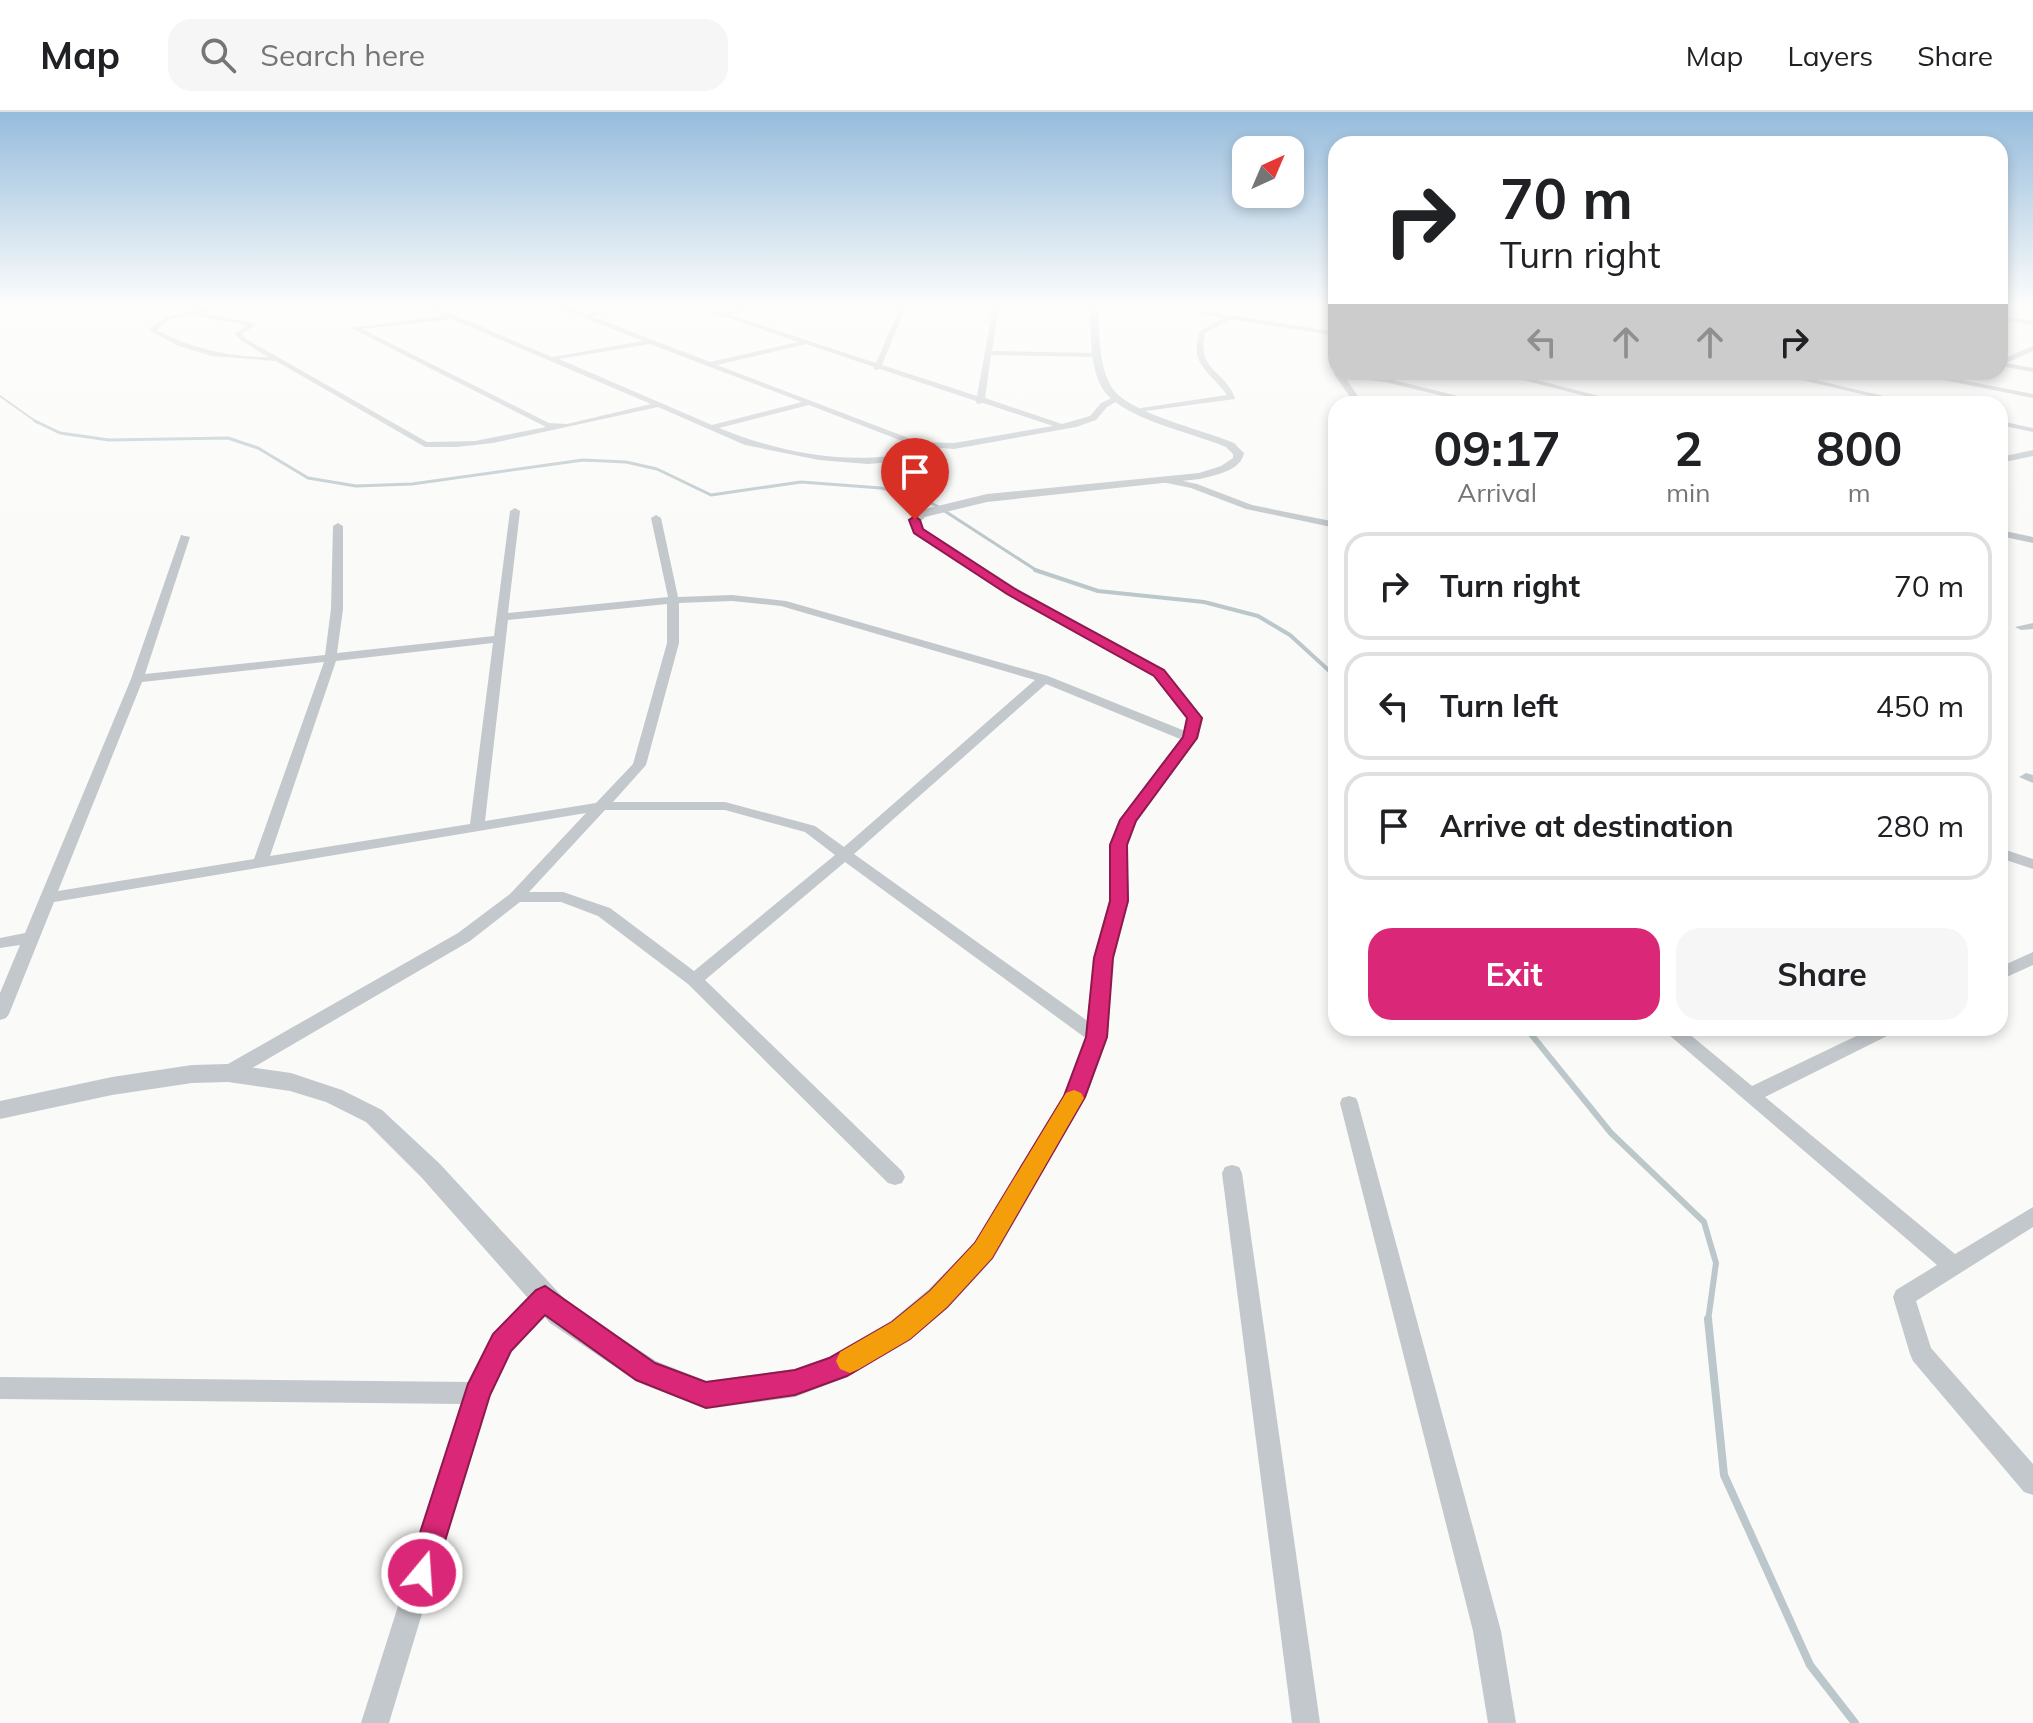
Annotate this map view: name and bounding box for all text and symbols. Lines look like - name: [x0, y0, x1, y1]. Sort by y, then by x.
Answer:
- search box: [168, 19, 728, 91]
- text: Map: [40, 31, 120, 79]
- icon: search: [196, 33, 240, 77]
- text: Search here: [260, 36, 425, 74]
- text: Map: [1686, 38, 1743, 73]
- text: Layers: [1787, 38, 1873, 73]
- text: Share: [1917, 38, 1993, 73]
- north arrow: [1232, 136, 1304, 208]
- map controls: [1232, 136, 1304, 208]
- text: 70 m: [1500, 163, 1633, 233]
- icon: right: [1368, 168, 1472, 272]
- text: Turn right: [1500, 232, 1661, 277]
- icon: left: [1520, 320, 1564, 364]
- icon: ahead: [1604, 320, 1648, 364]
- icon: ahead: [1688, 320, 1732, 364]
- icon: right: [1772, 320, 1816, 364]
- text: 09:17: [1434, 418, 1561, 478]
- text: 2: [1674, 418, 1703, 478]
- text: 800: [1816, 418, 1902, 478]
- pin: [881, 438, 949, 520]
- icon: arrive: [893, 450, 937, 494]
- text: Arrival: [1457, 476, 1537, 509]
- text: min: [1666, 476, 1710, 509]
- text: m: [1848, 476, 1871, 509]
- icon: right: [1372, 564, 1416, 608]
- text: Turn right: [1440, 567, 1580, 605]
- text: 70 m: [1894, 567, 1964, 605]
- icon: left: [1372, 684, 1416, 728]
- text: Turn left: [1440, 687, 1558, 725]
- text: 450 m: [1876, 687, 1964, 725]
- icon: arrive: [1372, 804, 1416, 848]
- text: Arrive at destination: [1440, 807, 1734, 845]
- text: 280 m: [1876, 807, 1964, 845]
- button: Exit: [1368, 928, 1660, 1020]
- button: Share: [1676, 928, 1968, 1020]
- position arrow: [380, 1531, 464, 1615]

